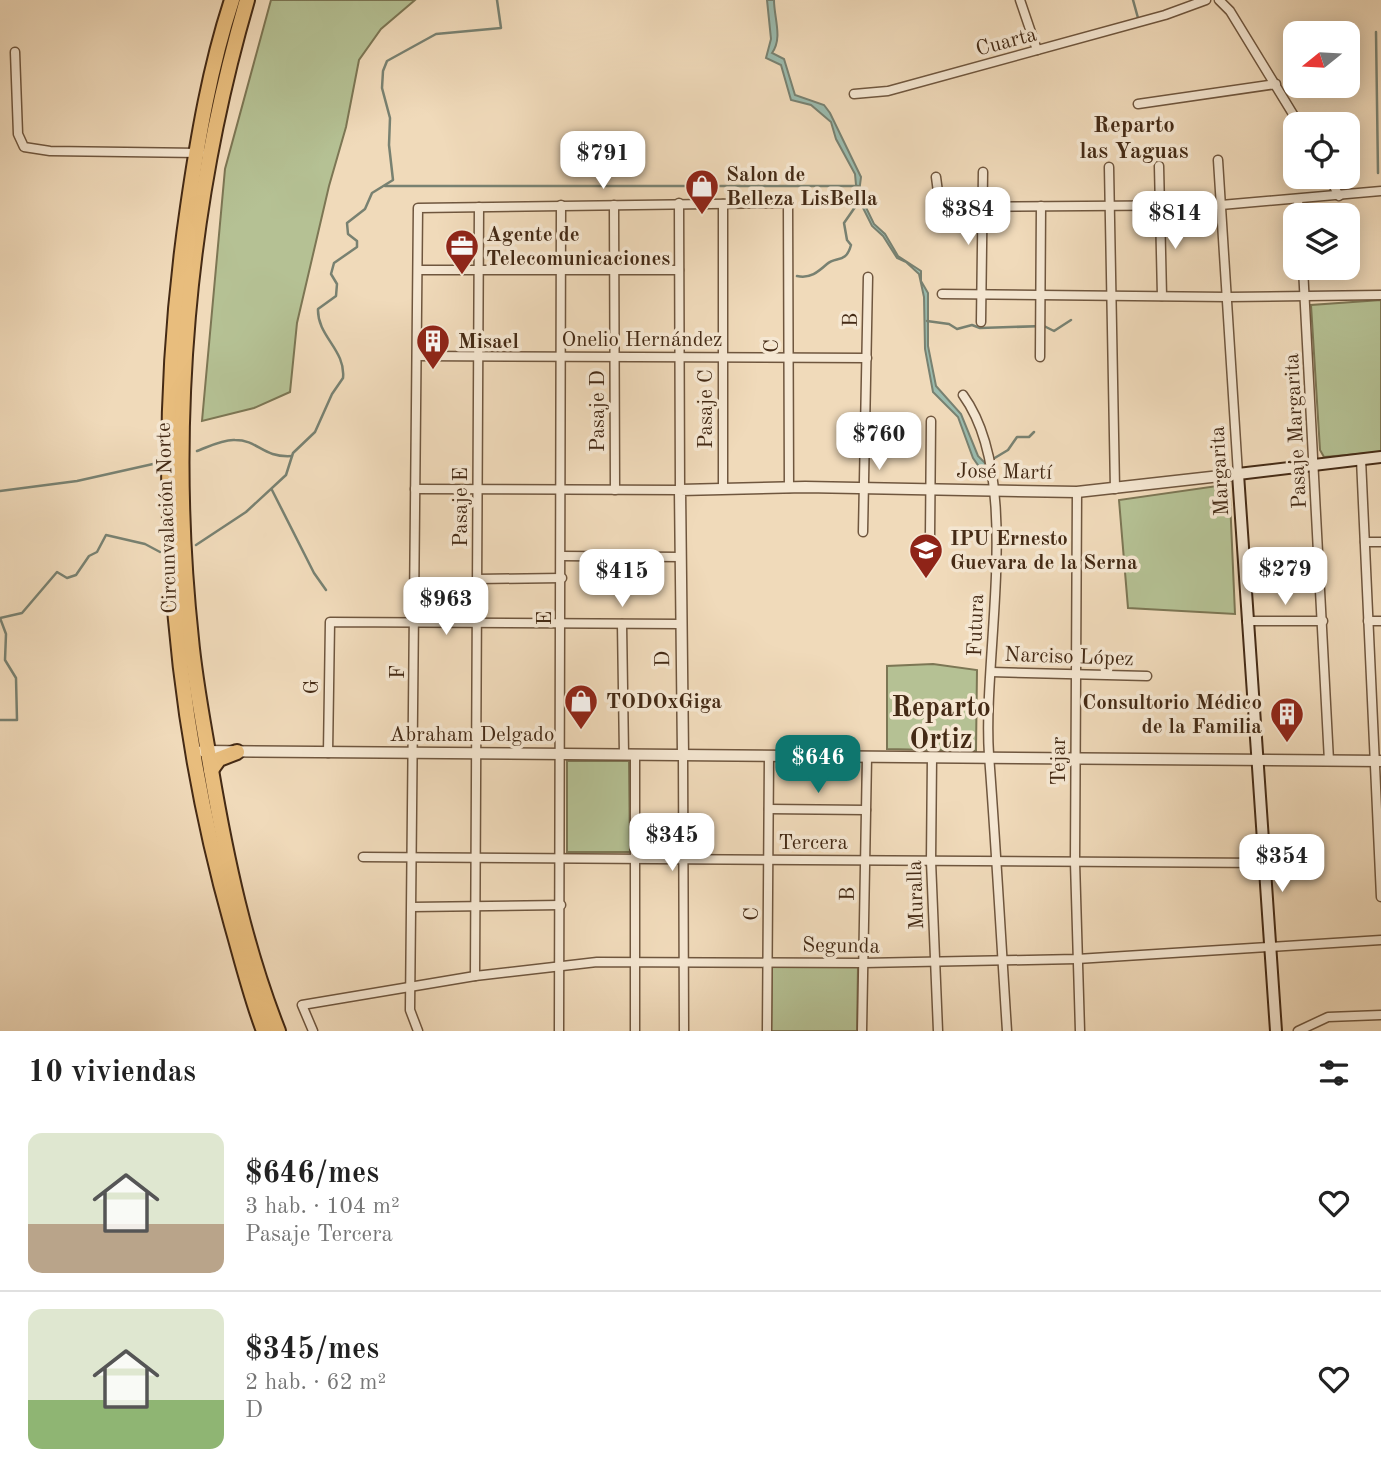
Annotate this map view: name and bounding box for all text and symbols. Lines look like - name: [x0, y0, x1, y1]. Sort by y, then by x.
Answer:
- north arrow: [1283, 21, 1360, 98]
- map controls: [1283, 21, 1360, 280]
- street label: Cuarta: [974, 24, 1039, 61]
- button: locate: [1283, 112, 1360, 189]
- district label: Reparto las Yaguas: [1079, 114, 1189, 163]
- pin: $791: [562, 132, 644, 191]
- text: $791: [576, 142, 630, 165]
- place label: Salon de Belleza LisBella: [726, 165, 878, 210]
- shop icon: Salon de Belleza LisBella: [683, 167, 721, 216]
- pin: $384: [927, 188, 1009, 247]
- pin: $814: [1134, 191, 1216, 251]
- text: $384: [941, 198, 995, 221]
- text: $814: [1148, 202, 1202, 225]
- button: layers: [1283, 203, 1360, 280]
- place label: Agente de Telecomunicaciones: [486, 225, 670, 270]
- office icon: Agente de Telecomunicaciones: [443, 227, 481, 276]
- street label: B: [841, 313, 862, 327]
- building icon: Misael: [414, 322, 452, 371]
- street label: Onelio Hernández: [561, 330, 723, 351]
- place label: Misael: [458, 332, 519, 353]
- street label: C: [762, 339, 783, 353]
- street label: Pasaje Margarita: [1282, 353, 1311, 509]
- street label: Pasaje C: [696, 369, 717, 449]
- street label: Pasaje D: [588, 370, 609, 452]
- pin: $760: [838, 412, 920, 472]
- street label: Circunvalación Norte: [154, 422, 181, 614]
- text: $760: [852, 423, 906, 446]
- street label: Margarita: [1208, 425, 1233, 517]
- street label: José Martí: [956, 461, 1052, 484]
- street label: Pasaje E: [451, 467, 472, 547]
- place label: IPU Ernesto Guevara de la Serna: [950, 529, 1138, 574]
- school or university icon: IPU Ernesto Guevara de la Serna: [907, 531, 945, 580]
- pin: $279: [1244, 548, 1326, 607]
- pin: $415: [581, 550, 663, 609]
- text: $279: [1258, 558, 1312, 581]
- text: $415: [595, 560, 649, 583]
- pin: $963: [405, 578, 487, 637]
- text: $963: [419, 588, 473, 611]
- street label: Futura: [965, 593, 988, 657]
- street label: E: [535, 611, 556, 625]
- street label: Narciso López: [1004, 645, 1134, 670]
- street label: D: [653, 651, 674, 667]
- street label: F: [388, 665, 409, 679]
- street label: G: [302, 679, 323, 695]
- shop icon: TODOxGiga: [562, 682, 600, 731]
- place label: TODOxGiga: [606, 692, 722, 713]
- place label: Consultorio Médico de la Familia: [1082, 693, 1262, 738]
- district label: Reparto Ortiz: [891, 695, 991, 755]
- building icon: Consultorio Médico de la Familia: [1268, 695, 1306, 744]
- street label: Abraham Delgado: [390, 725, 554, 746]
- pin: $646: [777, 736, 859, 795]
- street label: Tejar: [1049, 736, 1070, 785]
- text: $646: [791, 746, 845, 769]
- pin: $345: [631, 814, 713, 873]
- text: $345: [645, 824, 699, 847]
- street label: Tercera: [778, 833, 848, 854]
- pin: $354: [1241, 834, 1323, 894]
- text: $354: [1255, 845, 1309, 868]
- street label: Muralla: [905, 860, 928, 930]
- street label: B: [838, 887, 859, 901]
- street label: C: [742, 907, 763, 921]
- street label: Segunda: [802, 935, 880, 958]
- icon: filters: [1315, 1054, 1353, 1092]
- text: 10 viviendas: [28, 1058, 196, 1088]
- text: $646/mes: [245, 1159, 379, 1189]
- icon: home: [84, 1161, 168, 1245]
- icon: heart: [1315, 1184, 1353, 1222]
- text: 3 hab. · 104 m²: [245, 1195, 400, 1218]
- text: Pasaje Tercera: [245, 1223, 393, 1246]
- text: $345/mes: [245, 1335, 379, 1365]
- icon: home: [84, 1337, 168, 1421]
- icon: heart: [1315, 1360, 1353, 1398]
- text: 2 hab. · 62 m²: [245, 1371, 386, 1394]
- text: D: [245, 1399, 263, 1422]

